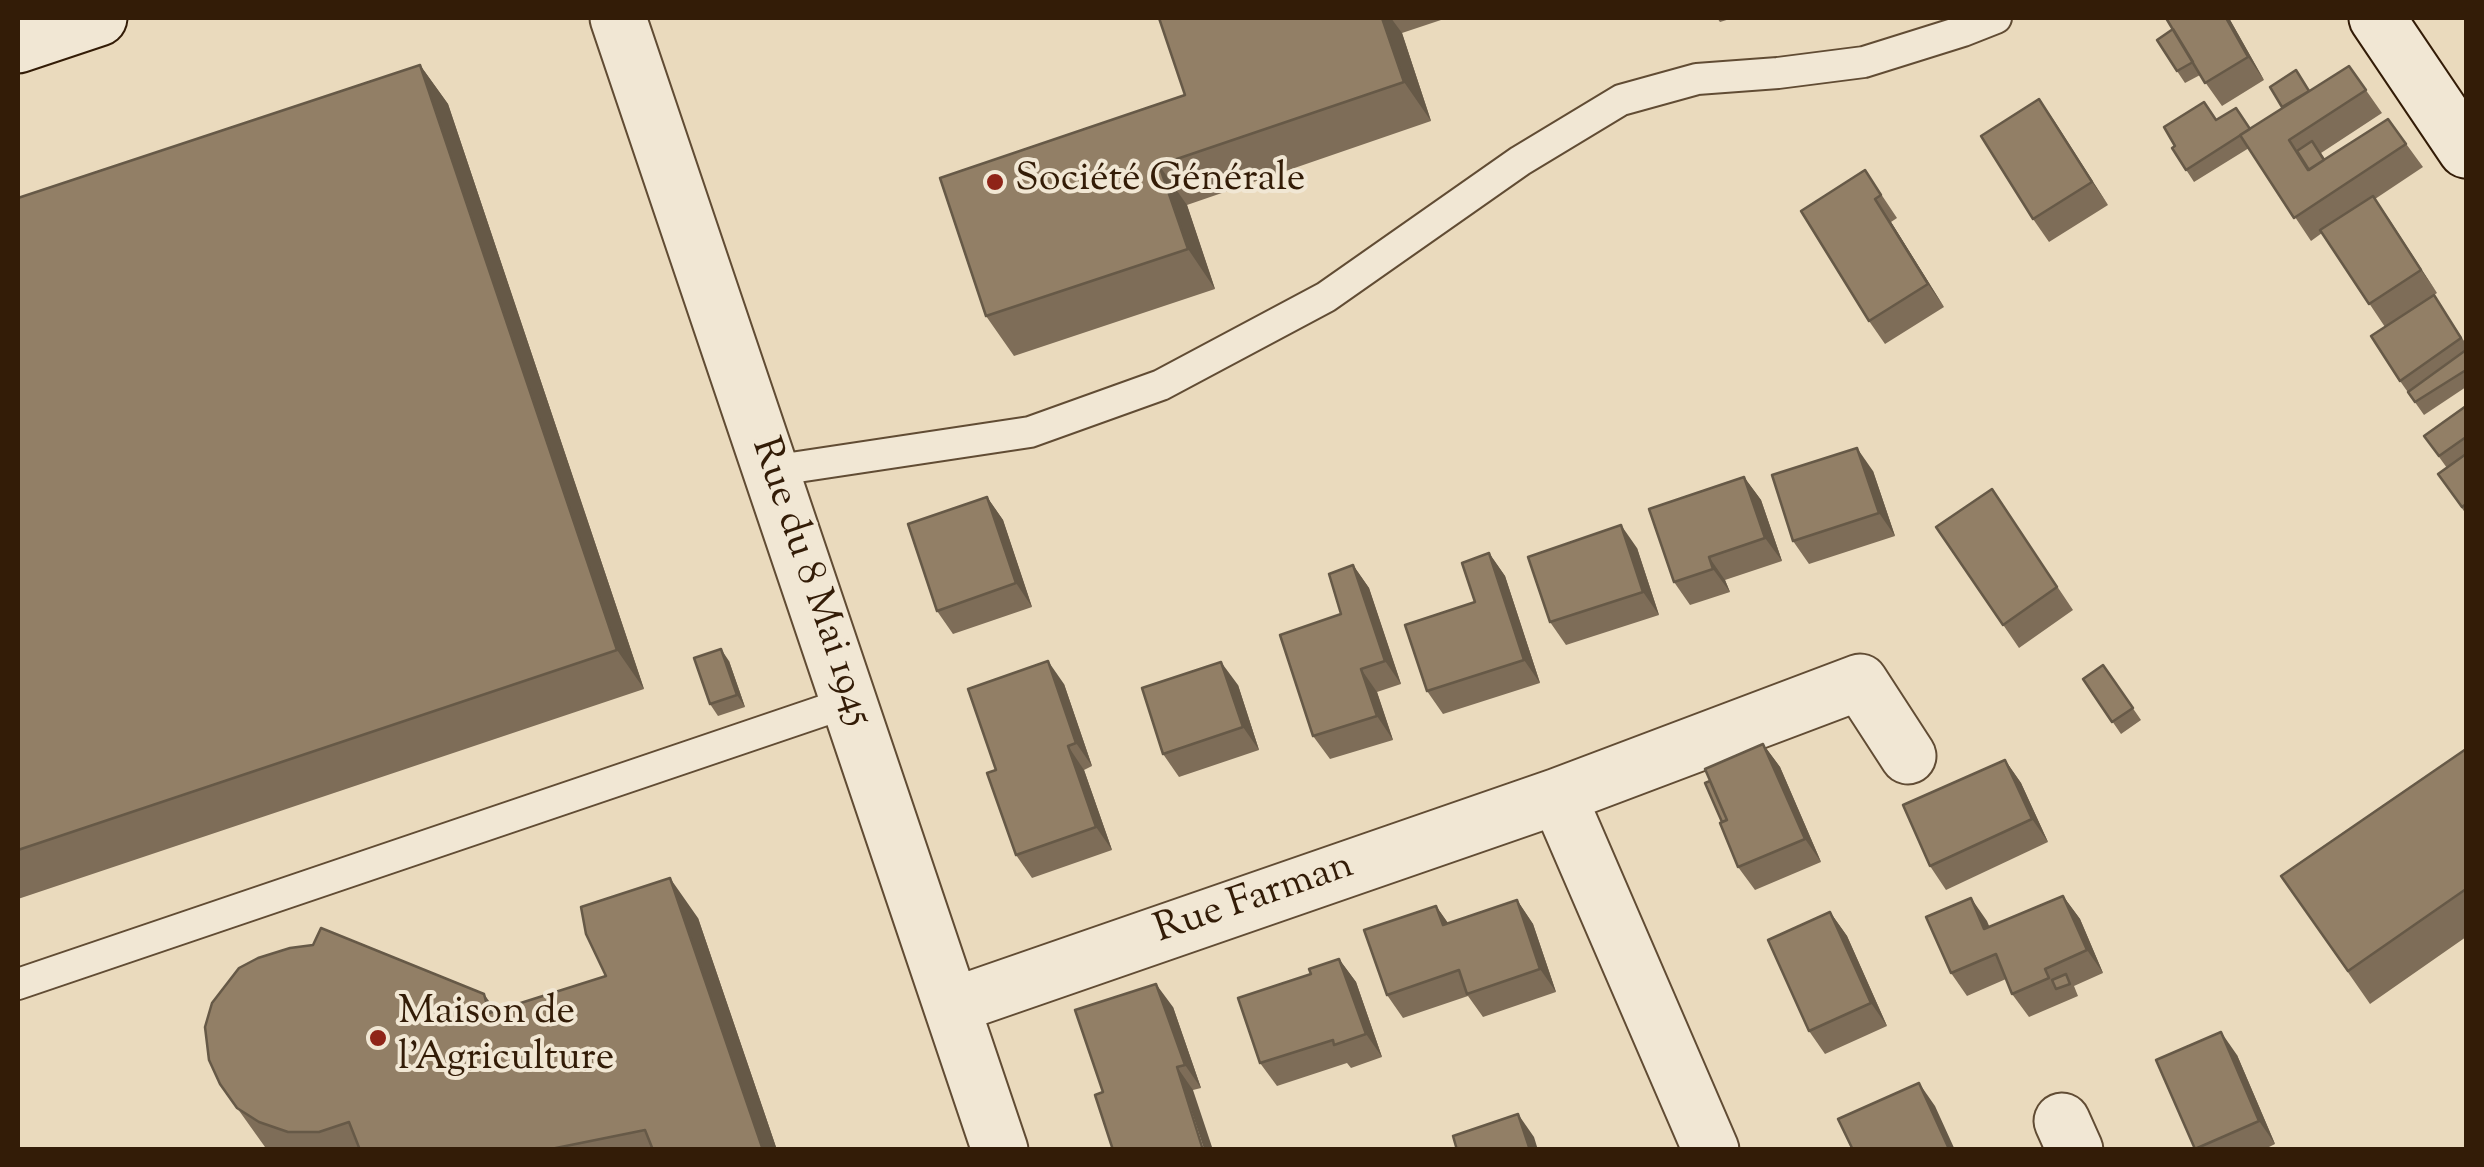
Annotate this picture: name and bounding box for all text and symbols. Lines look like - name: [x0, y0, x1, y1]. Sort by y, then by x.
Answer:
- place label: Société Générale: [1015, 158, 1305, 206]
- marker: Société Générale: [984, 171, 1006, 193]
- street label: Rue du 8 Mai 1945: [737, 433, 881, 733]
- street label: Rue Farman: [1149, 845, 1361, 957]
- place label: Maison de l'Agriculture: [398, 991, 614, 1085]
- marker: Maison de l'Agriculture: [367, 1027, 389, 1049]

